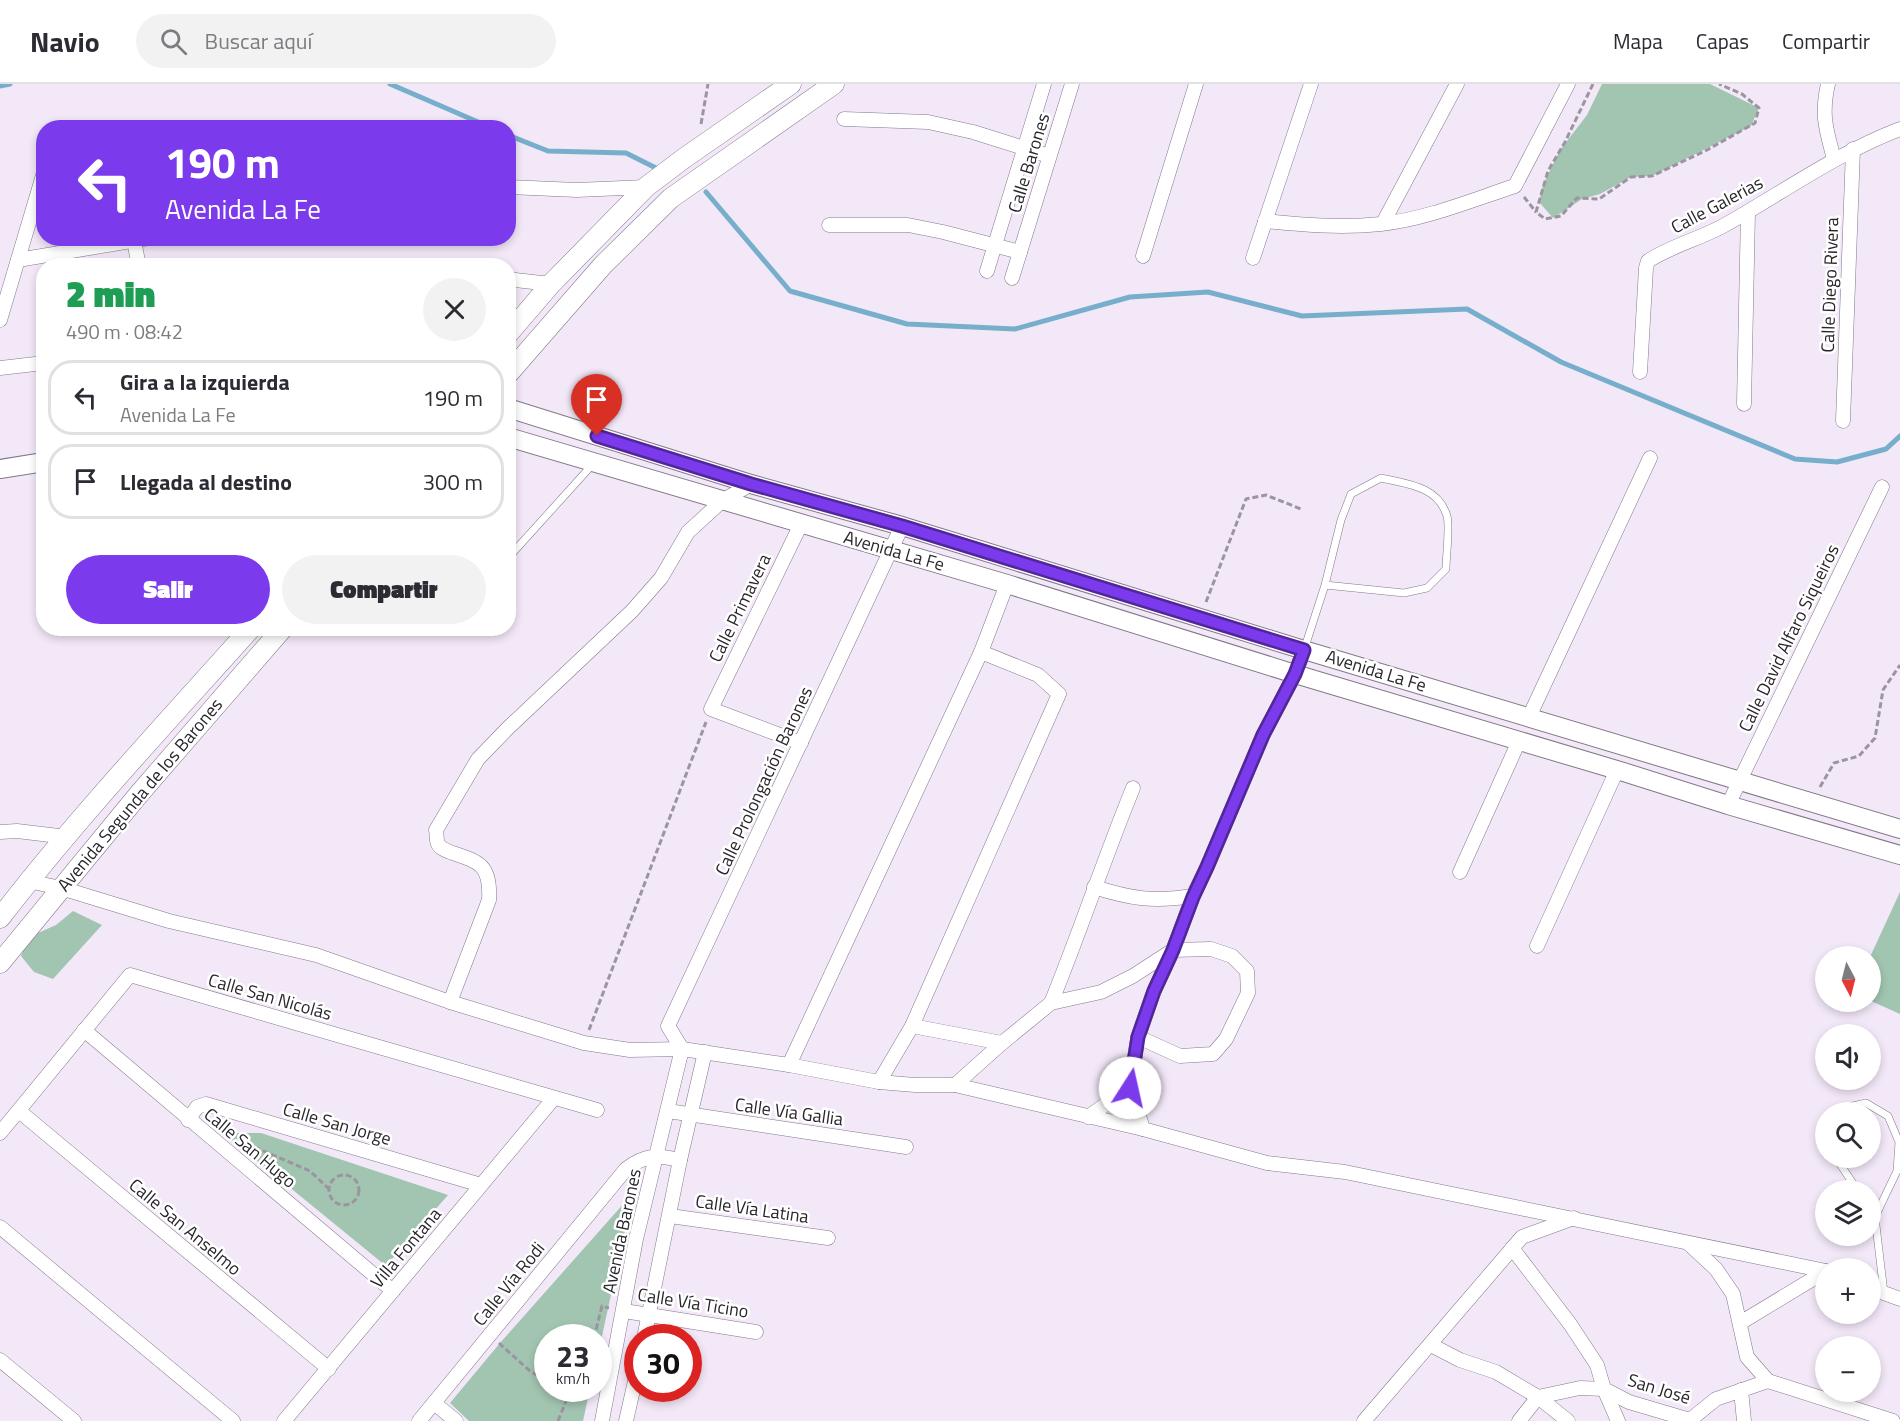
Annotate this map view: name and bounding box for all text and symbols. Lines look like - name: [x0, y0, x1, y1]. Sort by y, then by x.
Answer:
- search box: [136, 14, 556, 68]
- text: Navio: [30, 20, 100, 63]
- text: Buscar aquí: [205, 24, 312, 58]
- icon: search: [157, 25, 190, 58]
- text: Mapa: [1613, 25, 1663, 57]
- text: Capas: [1696, 25, 1749, 57]
- text: Compartir: [1782, 25, 1870, 57]
- street label: Calle Barones: [1001, 110, 1056, 216]
- text: 190 m: [165, 130, 280, 194]
- icon: left: [66, 144, 144, 222]
- street label: Calle Galerias: [1666, 169, 1768, 240]
- text: Avenida La Fe: [165, 188, 321, 229]
- street label: Calle Diego Rivera: [1814, 217, 1845, 353]
- text: 2 min: [66, 266, 155, 321]
- button: close: [423, 278, 486, 341]
- text: 490 m · 08:42: [66, 316, 183, 347]
- text: Gira a la izquierda: [120, 365, 290, 399]
- pin: [571, 374, 622, 436]
- icon: left: [69, 381, 102, 414]
- text: 190 m: [423, 381, 483, 415]
- icon: arrive: [580, 383, 613, 416]
- text: Avenida La Fe: [120, 399, 235, 430]
- icon: arrive: [69, 465, 102, 498]
- text: Llegada al destino: [120, 465, 292, 499]
- text: 300 m: [423, 465, 483, 499]
- street label: Avenida La Fe: [840, 523, 948, 578]
- street label: Calle David Alfaro Siqueiros: [1731, 539, 1846, 736]
- street label: Calle Primavera: [702, 549, 778, 667]
- button: Salir: [66, 555, 270, 624]
- button: Compartir: [282, 555, 486, 624]
- street label: Avenida La Fe: [1323, 642, 1430, 699]
- street label: Calle Prolongación Barones: [708, 682, 819, 880]
- street label: Avenida Segunda de los Barones: [50, 692, 229, 897]
- north arrow: [1815, 946, 1881, 1012]
- map controls: [1815, 946, 1881, 1402]
- street label: Calle San Nicolás: [205, 966, 335, 1027]
- button: sound: [1815, 1024, 1881, 1090]
- position arrow: [1098, 1056, 1162, 1120]
- street label: Calle Vía Gallia: [733, 1091, 845, 1132]
- street label: Calle San Jorge: [280, 1095, 395, 1152]
- street label: Calle San Hugo: [198, 1101, 302, 1194]
- button: search: [1815, 1102, 1881, 1168]
- street label: Avenida Barones: [595, 1166, 648, 1296]
- street label: Calle San Anselmo: [123, 1172, 247, 1282]
- button: layers: [1815, 1180, 1881, 1246]
- street label: Calle Vía Latina: [694, 1187, 810, 1230]
- street label: Villa Fontana: [364, 1201, 447, 1294]
- street label: Calle Vía Rodi: [466, 1236, 551, 1332]
- button: +: [1815, 1258, 1881, 1324]
- street label: Calle Vía Ticino: [636, 1280, 750, 1325]
- speed limit sign: 30: [624, 1324, 702, 1402]
- text: 23: [556, 1333, 590, 1379]
- button: −: [1815, 1336, 1881, 1402]
- street label: San José: [1624, 1366, 1694, 1411]
- text: km/h: [556, 1367, 590, 1390]

